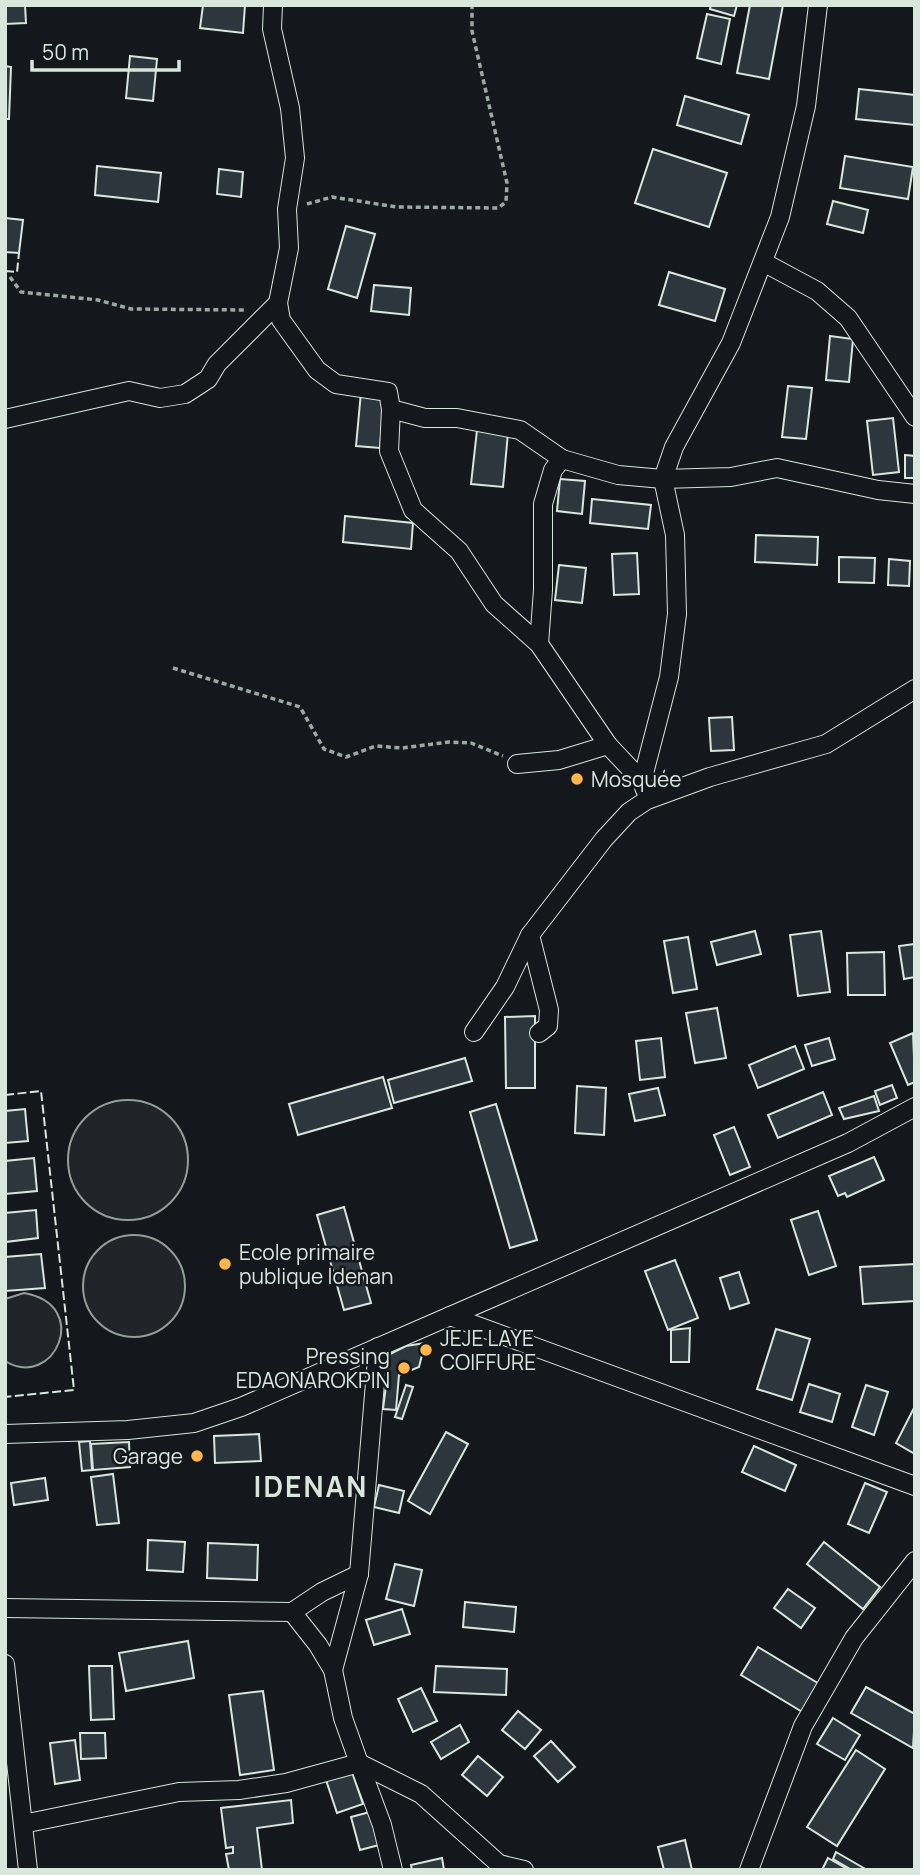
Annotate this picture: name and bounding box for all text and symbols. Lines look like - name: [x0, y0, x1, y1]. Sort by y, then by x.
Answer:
- scale bar: [32, 28, 178, 72]
- text: 50 m: [42, 38, 89, 66]
- place label: Mosquée: [591, 765, 681, 793]
- marker: Mosquée: [569, 771, 585, 787]
- place label: Ecole primaire publique Idenan: [239, 1238, 393, 1290]
- marker: Ecole primaire publique Idenan: [217, 1256, 233, 1272]
- place label: JEJE LAYE COIFFURE: [440, 1324, 536, 1376]
- place label: Pressing EDAONAROKPIN: [236, 1342, 390, 1394]
- marker: JEJE LAYE COIFFURE: [418, 1342, 434, 1358]
- marker: Pressing EDAONAROKPIN: [396, 1360, 412, 1376]
- place label: Garage: [113, 1442, 183, 1470]
- marker: Garage: [189, 1448, 205, 1464]
- district label: IDENAN: [254, 1467, 368, 1505]

